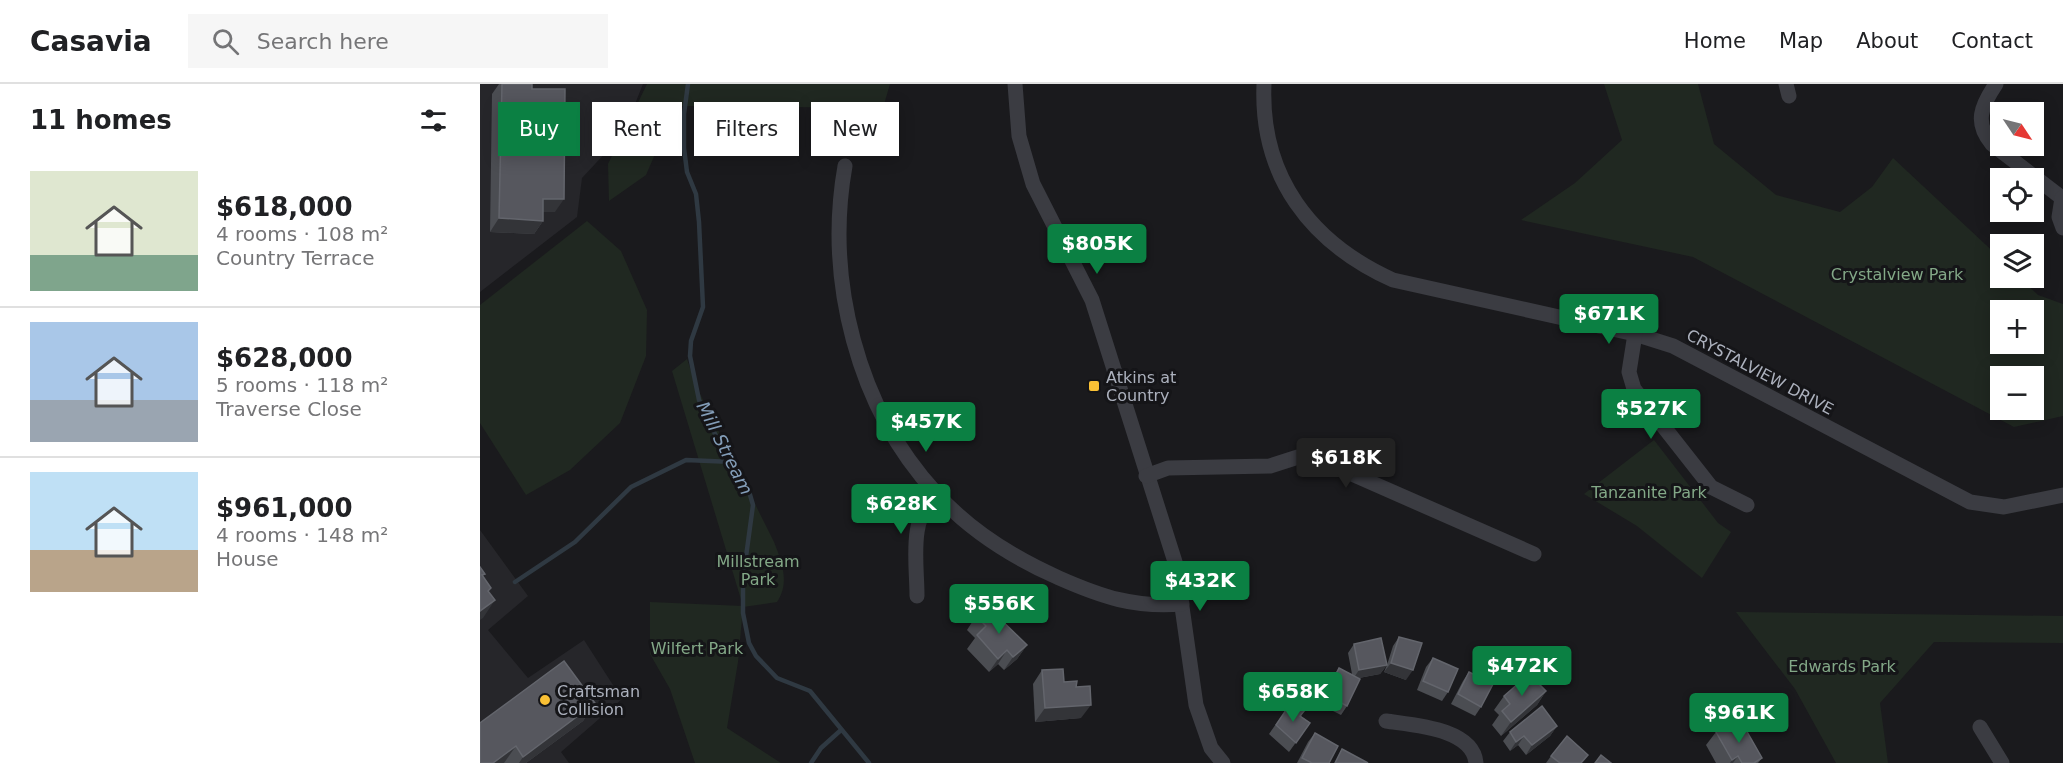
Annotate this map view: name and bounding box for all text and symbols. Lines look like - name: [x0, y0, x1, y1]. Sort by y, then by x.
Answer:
- search box: [188, 14, 608, 68]
- text: Casavia: [30, 25, 152, 58]
- icon: search: [209, 25, 242, 58]
- text: Search here: [257, 29, 389, 54]
- text: Home: [1684, 29, 1746, 53]
- text: Map: [1779, 29, 1823, 53]
- text: About: [1856, 29, 1918, 53]
- text: Contact: [1951, 29, 2033, 53]
- chip: Buy: [498, 102, 580, 156]
- chip: Rent: [592, 102, 682, 156]
- chip: Filters: [694, 102, 799, 156]
- chip: New: [811, 102, 899, 156]
- north arrow: [1990, 102, 2044, 156]
- map controls: [1990, 102, 2044, 420]
- icon: filters: [417, 104, 450, 137]
- text: 11 homes: [30, 105, 172, 135]
- button: locate: [1990, 168, 2044, 222]
- text: $618,000: [216, 192, 353, 222]
- icon: home: [78, 195, 150, 267]
- text: 4 rooms · 108 m²: [216, 222, 388, 246]
- pin: $805K: [1055, 224, 1139, 275]
- text: $805K: [1061, 231, 1133, 255]
- button: layers: [1990, 234, 2044, 288]
- text: Country Terrace: [216, 246, 375, 270]
- park label: Crystalview Park: [1831, 265, 1964, 284]
- pin: $671K: [1567, 294, 1651, 345]
- button: +: [1990, 300, 2044, 354]
- text: $671K: [1573, 301, 1645, 325]
- street label: CRYSTALVIEW DRIVE: [1683, 325, 1837, 419]
- text: $628,000: [216, 343, 353, 373]
- icon: home: [78, 346, 150, 418]
- button: −: [1990, 366, 2044, 420]
- place label: Atkins at Country: [1106, 368, 1176, 405]
- text: 5 rooms · 118 m²: [216, 373, 388, 397]
- marker: Atkins at Country: [1087, 379, 1101, 393]
- pin: $527K: [1609, 389, 1693, 440]
- text: $527K: [1615, 396, 1687, 420]
- text: Traverse Close: [216, 397, 362, 421]
- water label: Mill Stream: [693, 398, 757, 498]
- pin: $457K: [884, 402, 968, 453]
- text: $457K: [890, 409, 962, 433]
- pin: $618K: [1304, 438, 1388, 489]
- text: $618K: [1310, 445, 1382, 469]
- park label: Tanzanite Park: [1590, 483, 1708, 502]
- pin: $628K: [859, 484, 943, 535]
- text: $628K: [865, 491, 937, 515]
- text: $961,000: [216, 493, 353, 523]
- icon: home: [78, 496, 150, 568]
- text: 4 rooms · 148 m²: [216, 523, 388, 547]
- text: House: [216, 547, 279, 571]
- park label: Millstream Park: [716, 552, 800, 589]
- pin: $432K: [1158, 561, 1242, 612]
- text: $432K: [1164, 568, 1236, 592]
- pin: $556K: [957, 584, 1041, 635]
- text: $556K: [963, 591, 1035, 615]
- park label: Wilfert Park: [651, 639, 744, 658]
- pin: $472K: [1480, 646, 1564, 697]
- text: $472K: [1486, 653, 1558, 677]
- park label: Edwards Park: [1788, 657, 1897, 676]
- pin: $658K: [1251, 672, 1335, 723]
- text: $658K: [1257, 679, 1329, 703]
- place label: Craftsman Collision: [557, 682, 640, 719]
- marker: Craftsman Collision: [538, 693, 552, 707]
- pin: $961K: [1697, 693, 1781, 744]
- text: $961K: [1703, 700, 1775, 724]

